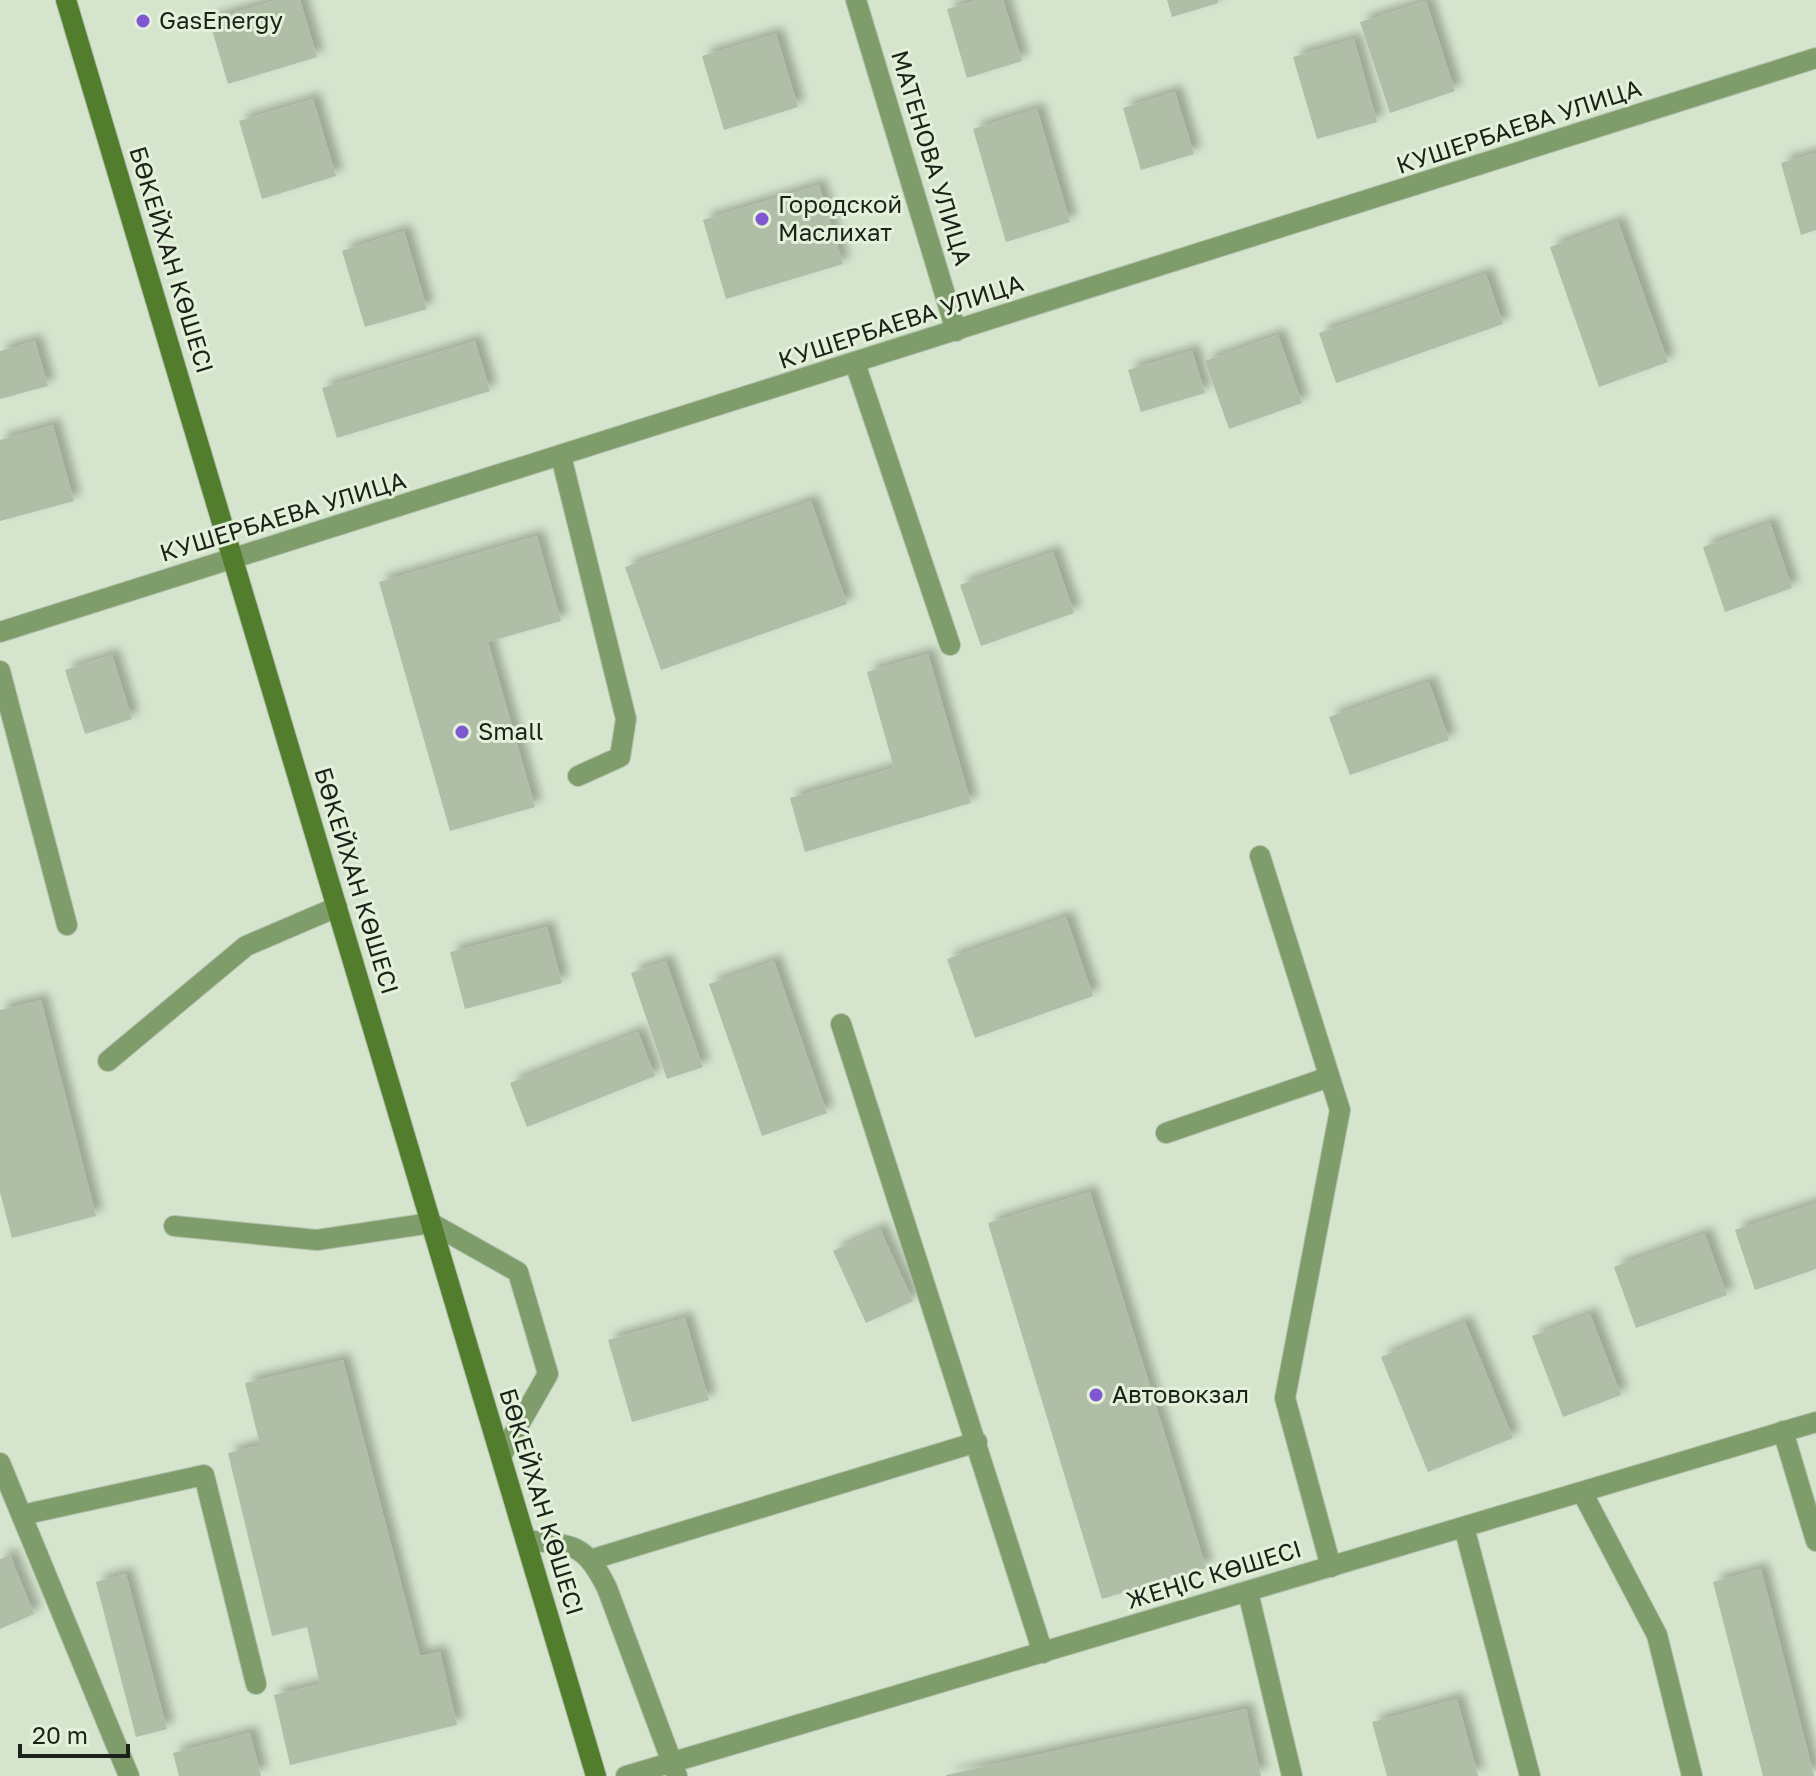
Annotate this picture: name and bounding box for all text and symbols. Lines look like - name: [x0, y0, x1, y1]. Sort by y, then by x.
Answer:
- place label: GasEnergy: [159, 5, 283, 34]
- marker: GasEnergy: [134, 12, 152, 30]
- street label: МАТЕНОВА УЛИЦА: [886, 47, 979, 269]
- street label: КУШЕРБАЕВА УЛИЦА: [1392, 72, 1645, 179]
- street label: БӨКЕЙХАН КӨШЕСІ: [124, 143, 221, 377]
- place label: Городской Маслихат: [778, 189, 902, 246]
- marker: Городской Маслихат: [753, 210, 771, 228]
- street label: КУШЕРБАЕВА УЛИЦА: [774, 267, 1027, 374]
- street label: КУШЕРБАЕВА УЛИЦА: [156, 464, 409, 567]
- place label: Small: [478, 716, 544, 745]
- marker: Small: [453, 723, 471, 741]
- street label: БӨКЕЙХАН КӨШЕСІ: [309, 764, 406, 998]
- place label: Автовокзал: [1112, 1379, 1249, 1408]
- street label: БӨКЕЙХАН КӨШЕСІ: [494, 1385, 591, 1619]
- marker: Автовокзал: [1087, 1386, 1105, 1404]
- street label: ЖЕҢІС КӨШЕСІ: [1122, 1533, 1305, 1614]
- scale bar: [20, 1708, 128, 1758]
- text: 20 m: [32, 1720, 88, 1749]

